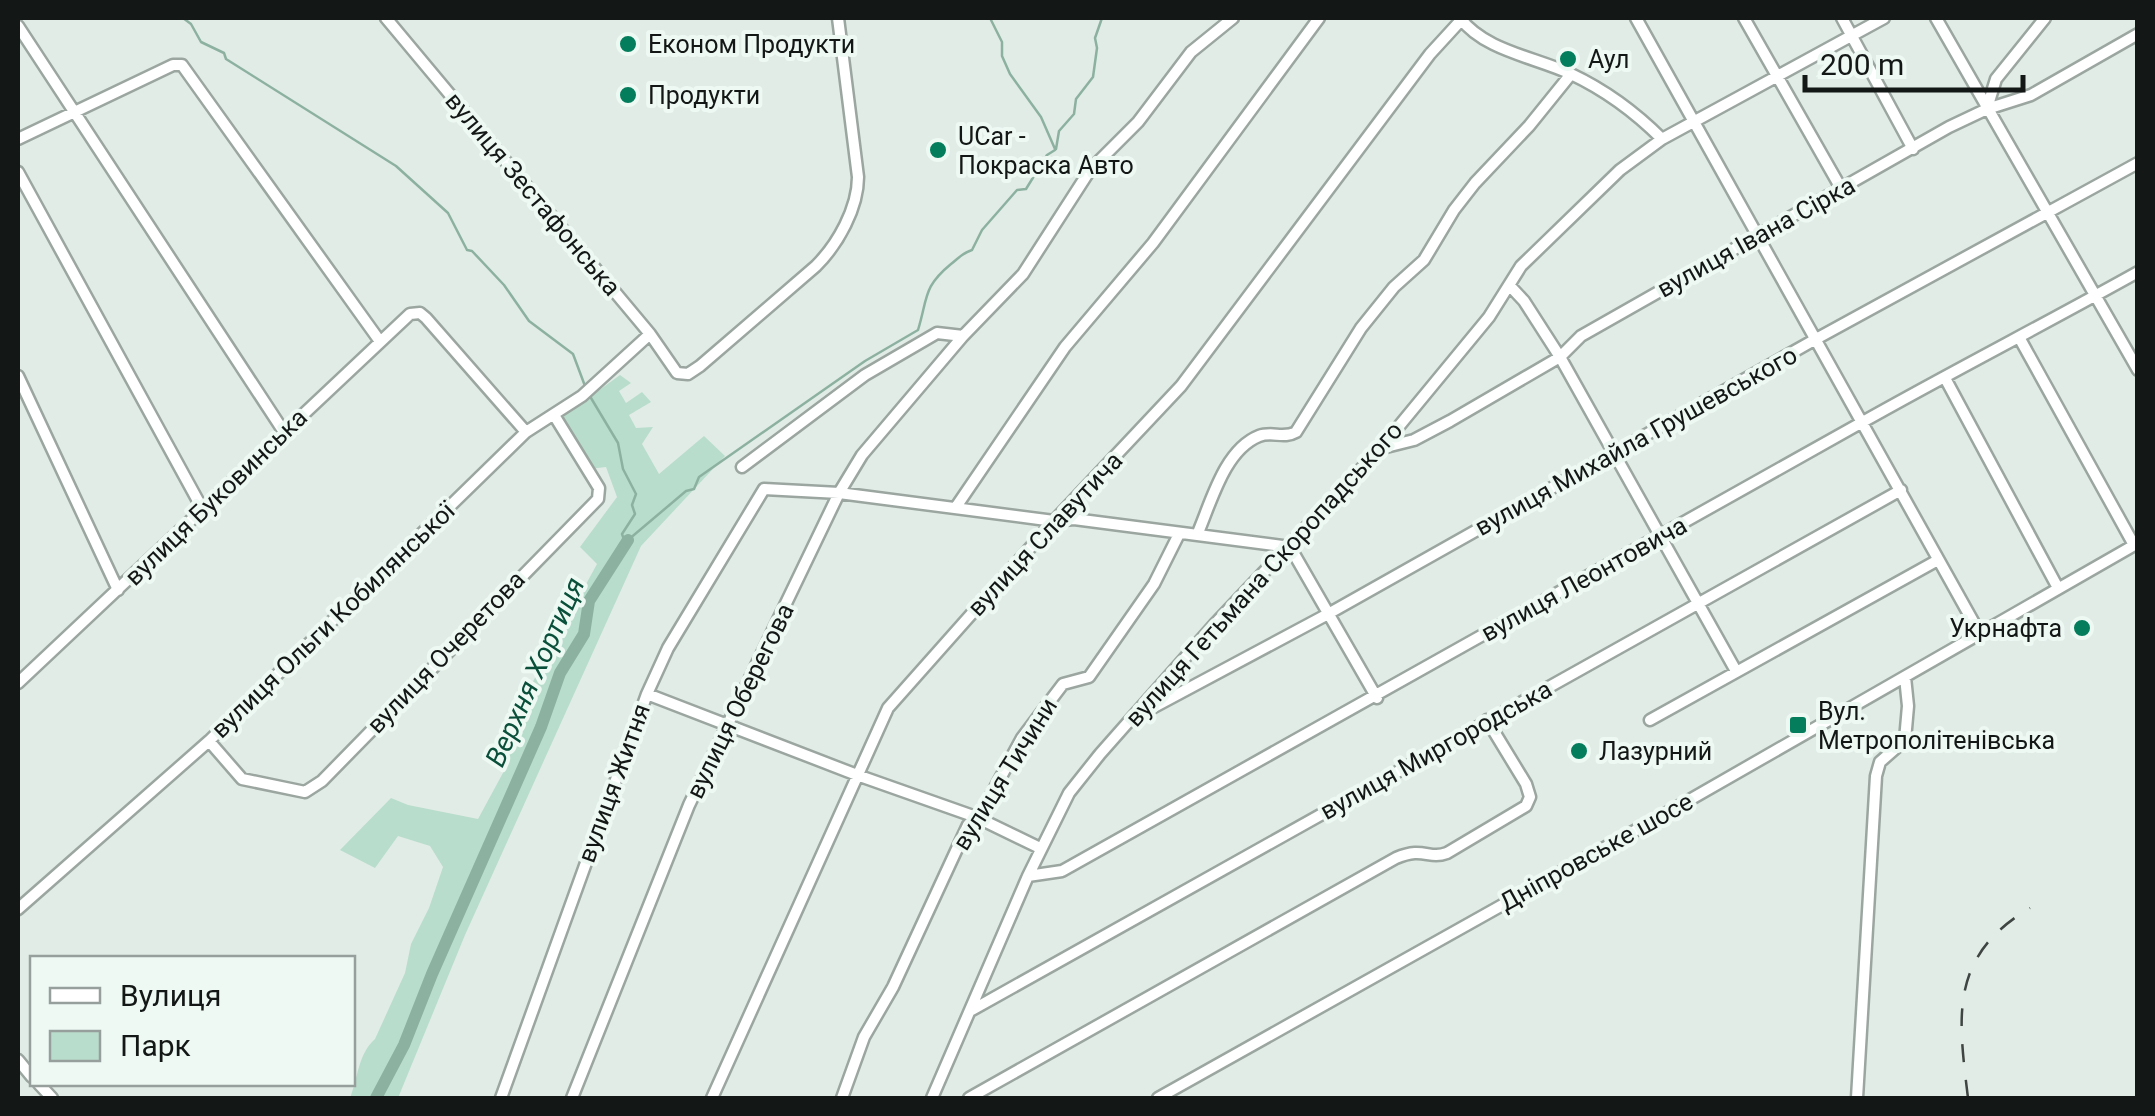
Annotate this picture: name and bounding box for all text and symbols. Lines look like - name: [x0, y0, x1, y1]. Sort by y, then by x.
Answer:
- place label: Економ Продукти: [648, 30, 855, 59]
- scale bar: [1805, 30, 2022, 92]
- marker: Економ Продукти: [617, 33, 639, 55]
- place label: Аул: [1588, 45, 1629, 74]
- text: 200 m: [1820, 47, 1904, 82]
- marker: Аул: [1557, 48, 1579, 70]
- place label: Продукти: [648, 81, 760, 110]
- marker: Продукти: [617, 84, 639, 106]
- street label: вулиця Зестафонська: [439, 86, 627, 302]
- place label: UCar - Покраска Авто: [958, 122, 1134, 180]
- marker: UCar - Покраска Авто: [927, 139, 949, 161]
- street label: вулиця Івана Сірка: [1652, 171, 1860, 303]
- street label: вулиця Михайла Грушевського: [1470, 340, 1802, 542]
- street label: вулиця Буковинська: [119, 403, 313, 591]
- street label: вулиця Гетьмана Скоропадського: [1119, 416, 1409, 732]
- street label: вулиця Славутича: [962, 446, 1128, 622]
- street label: вулиця Ольги Кобилянської: [205, 495, 462, 744]
- street label: вулиця Леонтовича: [1476, 510, 1692, 648]
- street label: вулиця Очеретова: [361, 565, 531, 739]
- water label: Верхня Хортиця: [479, 572, 591, 772]
- street label: вулиця Оберегова: [680, 599, 800, 803]
- place label: Укрнафта: [1949, 614, 2062, 643]
- marker: Укрнафта: [2071, 617, 2093, 639]
- street label: вулиця Миргородська: [1315, 674, 1557, 826]
- street label: вулиця Тичини: [947, 693, 1063, 855]
- place label: Вул. Метрополітенівська: [1818, 697, 2055, 755]
- street label: вулиця Житня: [572, 700, 656, 866]
- marker: Вул. Метрополітенівська: [1787, 714, 1809, 736]
- place label: Лазурний: [1599, 737, 1712, 766]
- marker: Лазурний: [1568, 740, 1590, 762]
- street label: Дніпровське шосе: [1494, 787, 1698, 917]
- legend: [30, 956, 355, 1086]
- text: Вулиця: [120, 978, 221, 1013]
- text: Парк: [120, 1028, 191, 1063]

